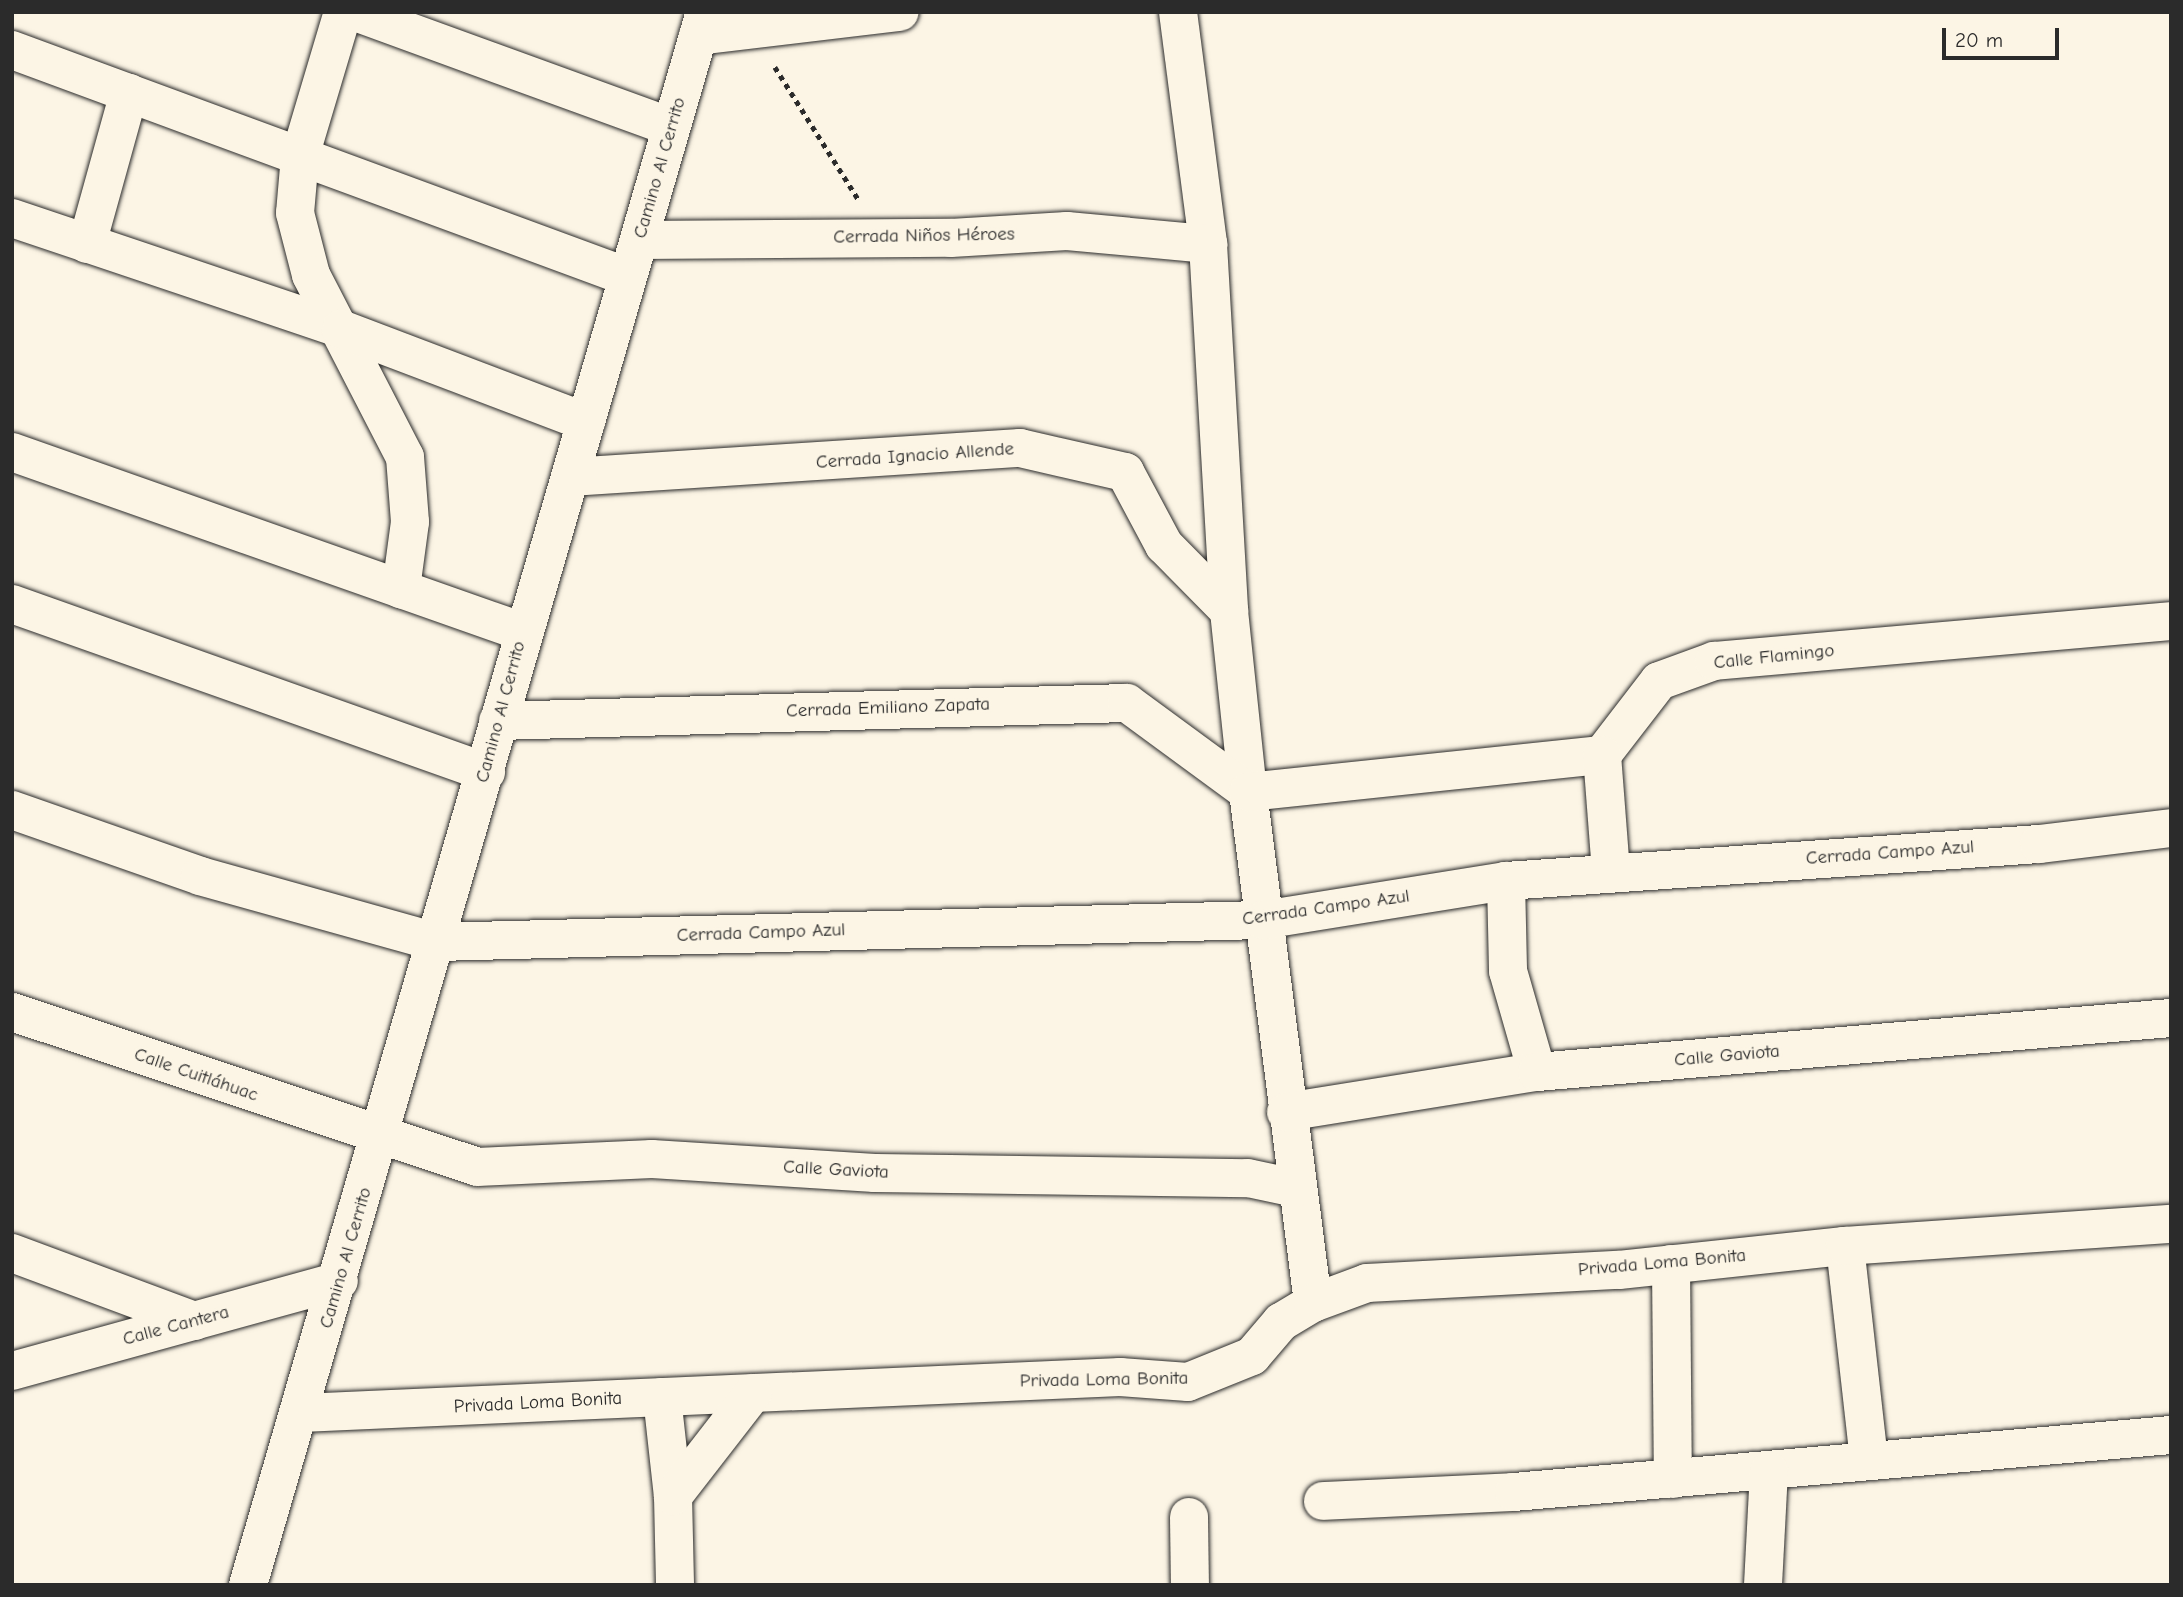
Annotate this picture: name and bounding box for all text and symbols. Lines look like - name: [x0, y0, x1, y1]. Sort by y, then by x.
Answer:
- scale bar: [1945, 14, 2062, 58]
- text: 20 m: [1955, 28, 2003, 52]
- street label: Camino Al Cerrito: [629, 95, 691, 241]
- street label: Cerrada Niños Héroes: [833, 223, 1015, 249]
- street label: Cerrada Ignacio Allende: [815, 438, 1015, 474]
- street label: Camino Al Cerrito: [471, 639, 531, 785]
- street label: Calle Flamingo: [1713, 639, 1835, 675]
- street label: Cerrada Emiliano Zapata: [786, 693, 990, 723]
- street label: Cerrada Campo Azul: [1805, 836, 1975, 870]
- street label: Cerrada Campo Azul: [1241, 885, 1411, 931]
- street label: Cerrada Campo Azul: [676, 919, 846, 947]
- street label: Calle Gaviota: [1673, 1040, 1781, 1072]
- street label: Calle Cuitláhuac: [131, 1043, 261, 1107]
- street label: Calle Gaviota: [783, 1156, 889, 1184]
- street label: Camino Al Cerrito: [315, 1185, 377, 1331]
- street label: Privada Loma Bonita: [1577, 1244, 1747, 1282]
- street label: Calle Cantera: [120, 1301, 232, 1351]
- street label: Privada Loma Bonita: [1020, 1367, 1188, 1393]
- street label: Privada Loma Bonita: [453, 1387, 623, 1419]

